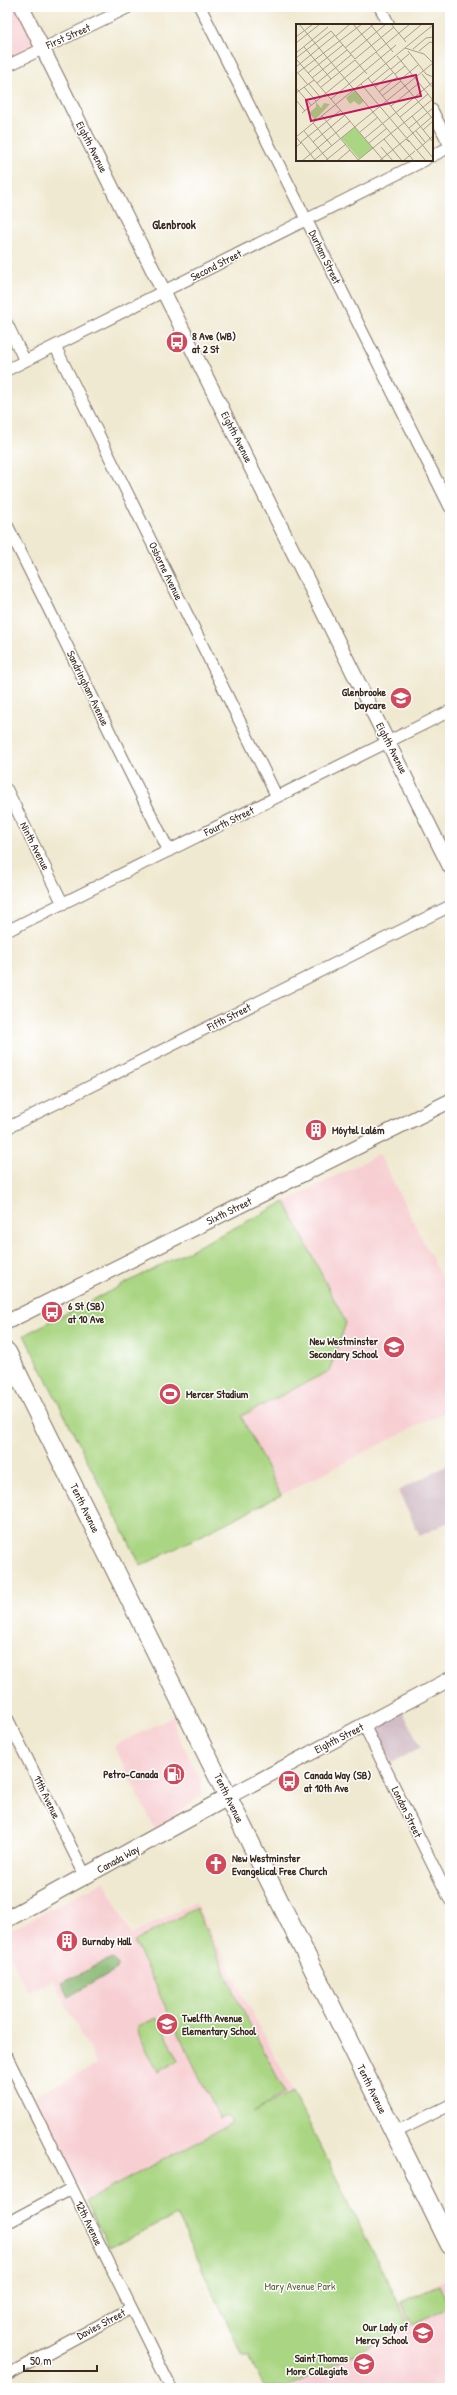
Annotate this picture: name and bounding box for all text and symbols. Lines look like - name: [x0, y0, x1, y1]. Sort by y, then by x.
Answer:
- street label: First Street: [43, 20, 93, 52]
- inset map: [296, 24, 433, 161]
- street label: Eighth Avenue: [73, 119, 111, 176]
- district label: Glenbrook: [152, 216, 196, 233]
- street label: Durham Street: [306, 228, 344, 287]
- street label: Second Street: [188, 246, 244, 284]
- bus stop icon: 8 Ave (WB) at 2 St: [164, 329, 190, 355]
- place label: 8 Ave (WB) at 2 St: [192, 329, 236, 356]
- street label: Eighth Avenue: [218, 409, 256, 466]
- street label: Osborne Avenue: [146, 539, 186, 603]
- street label: Sandringham Avenue: [64, 648, 113, 728]
- place label: Glenbrooke Daycare: [342, 685, 387, 713]
- school or university icon: Glenbrooke Daycare: [388, 685, 414, 711]
- street label: Eighth Avenue: [373, 720, 411, 777]
- street label: Fourth Street: [201, 803, 256, 840]
- street label: Ninth Avenue: [17, 820, 53, 873]
- street label: Fifth Street: [204, 1000, 253, 1034]
- building icon: Móytel Lalém: [303, 1117, 329, 1143]
- place label: Móytel Lalém: [332, 1123, 385, 1138]
- street label: Sixth Street: [204, 1194, 254, 1228]
- bus stop icon: 6 St (SB) at 10 Ave: [39, 1299, 65, 1325]
- place label: 6 St (SB) at 10 Ave: [68, 1299, 105, 1326]
- place label: New Westminster Secondary School: [309, 1334, 379, 1362]
- school or university icon: New Westminster Secondary School: [381, 1334, 407, 1360]
- sports icon: Mercer Stadium: [157, 1381, 183, 1407]
- place label: Mercer Stadium: [186, 1387, 249, 1401]
- street label: Tenth Avenue: [67, 1481, 103, 1536]
- street label: Eighth Street: [312, 1720, 366, 1756]
- fuel station icon: Petro-Canada: [161, 1761, 187, 1787]
- place label: Petro-Canada: [103, 1767, 159, 1781]
- bus stop icon: Canada Way (SB) at 10th Ave: [276, 1768, 302, 1794]
- place label: Canada Way (SB) at 10th Ave: [304, 1768, 371, 1795]
- street label: Tenth Avenue: [211, 1771, 247, 1826]
- street label: 11th Avenue: [30, 1773, 64, 1822]
- street label: London Street: [389, 1784, 426, 1840]
- street label: Canada Way: [94, 1841, 142, 1876]
- church icon: New Westminster Evangelical Free Church: [203, 1851, 229, 1877]
- place label: New Westminster Evangelical Free Church: [232, 1851, 327, 1879]
- building icon: Burnaby Hall: [54, 1928, 80, 1954]
- place label: Burnaby Hall: [82, 1934, 133, 1949]
- school or university icon: Twelfth Avenue Elementary School: [154, 2011, 180, 2037]
- place label: Twelfth Avenue Elementary School: [181, 2011, 257, 2039]
- street label: Tenth Avenue: [354, 2062, 390, 2117]
- street label: 12th Avenue: [72, 2198, 106, 2248]
- park label: Mary Avenue Park: [264, 2279, 336, 2293]
- street label: Davies Street: [74, 2305, 128, 2343]
- place label: Our Lady of Mercy School: [356, 2320, 409, 2348]
- school or university icon: Our Lady of Mercy School: [410, 2320, 436, 2346]
- scale bar: [24, 2347, 97, 2373]
- place label: Saint Thomas More Collegiate: [286, 2351, 349, 2379]
- school or university icon: Saint Thomas More Collegiate: [351, 2351, 377, 2377]
- text: 50 m: [30, 2352, 51, 2369]

